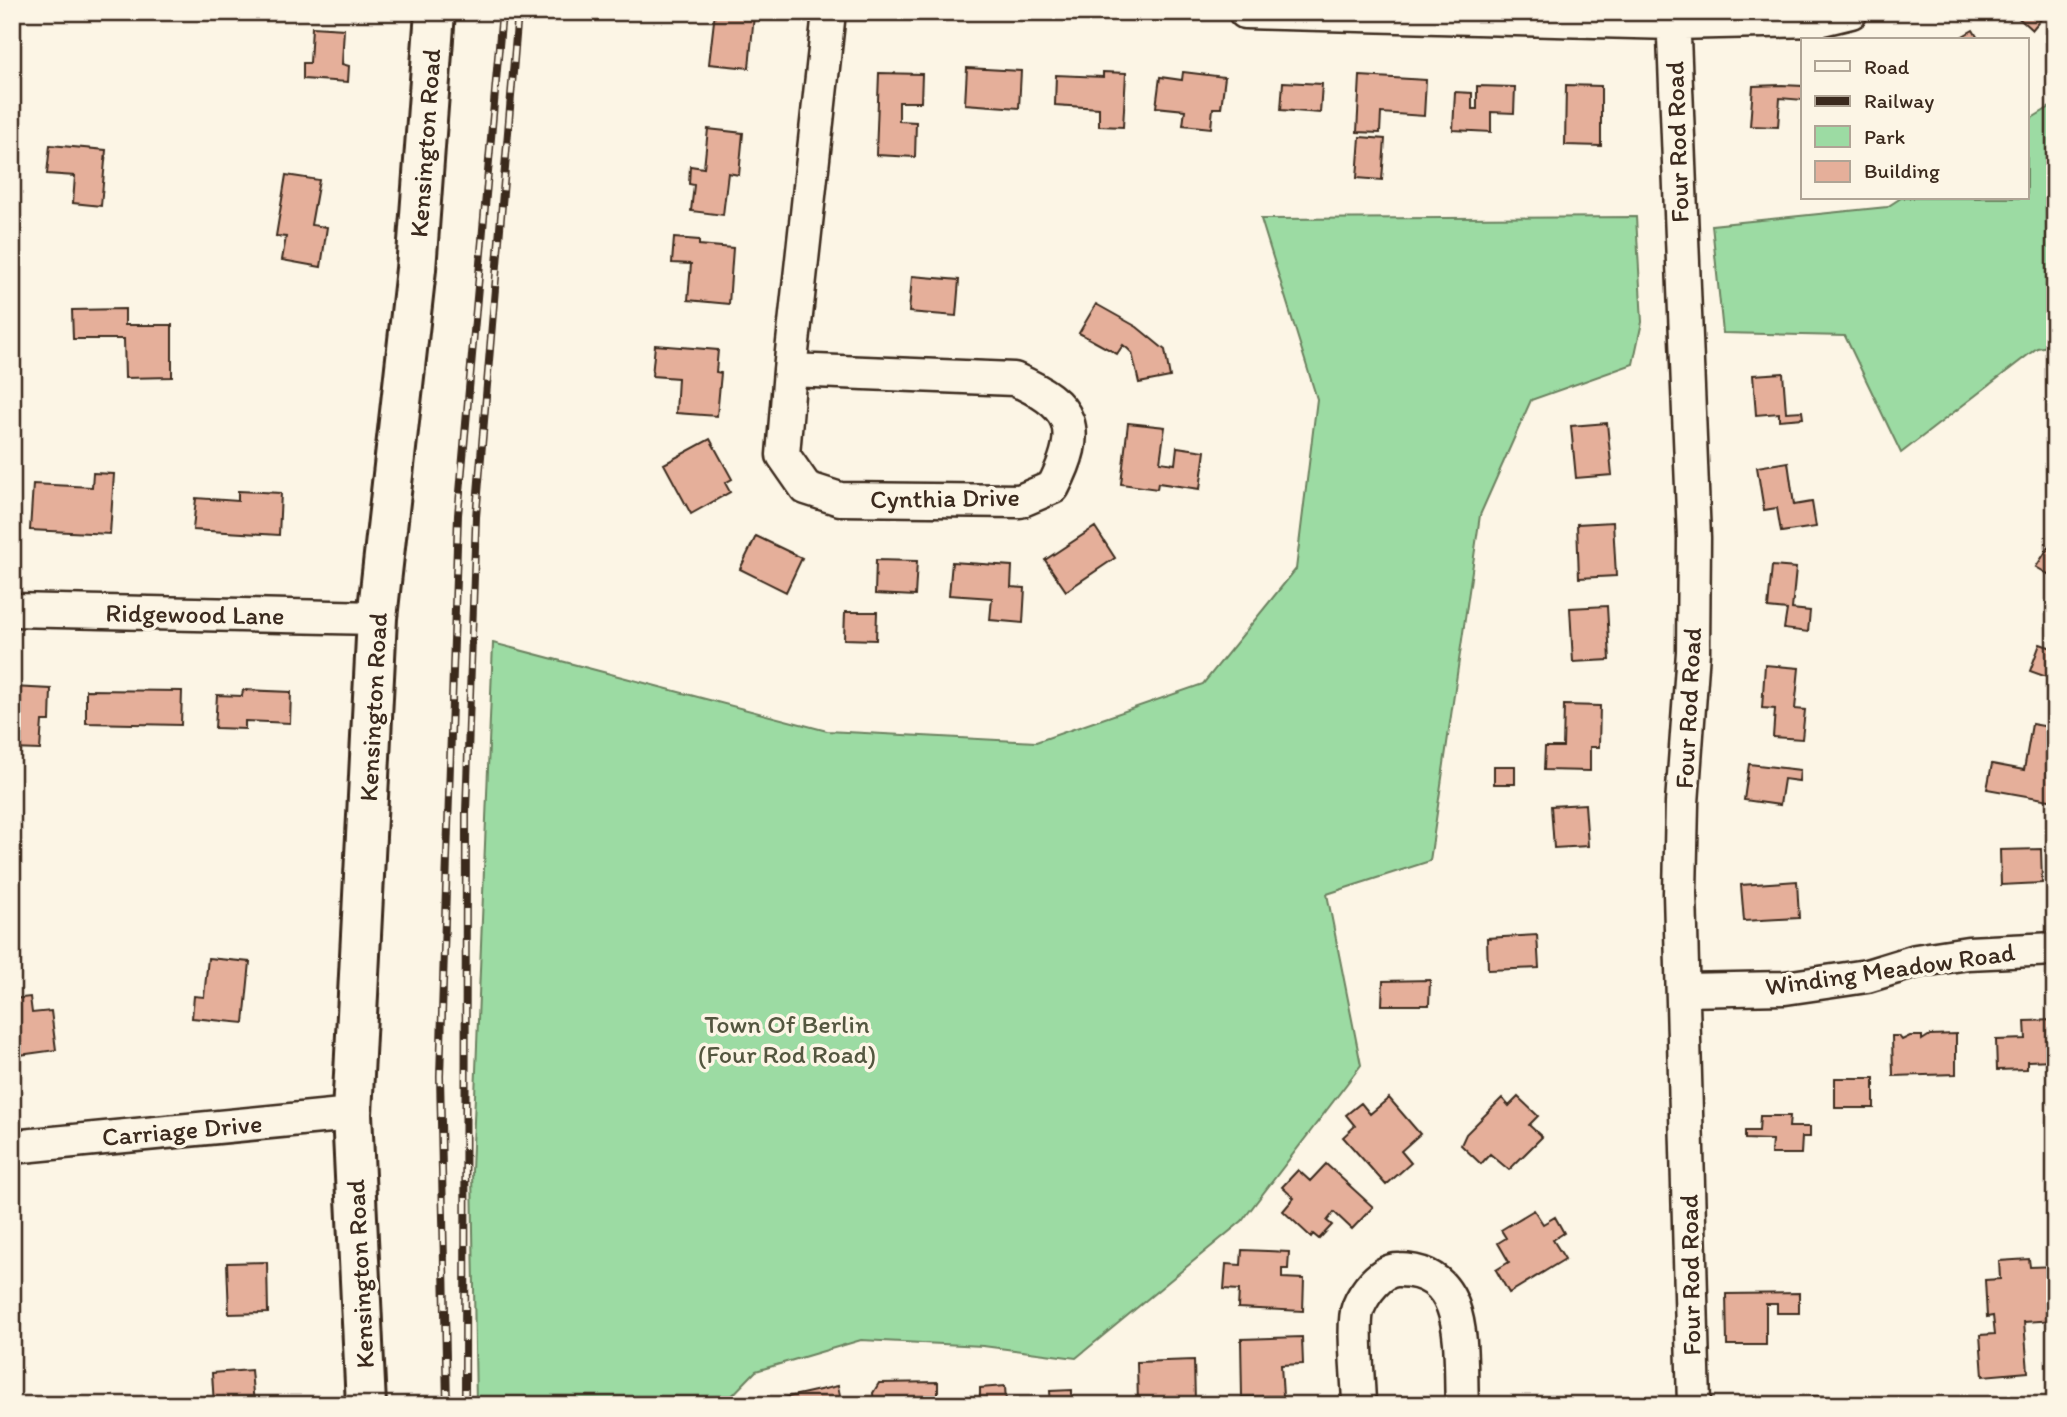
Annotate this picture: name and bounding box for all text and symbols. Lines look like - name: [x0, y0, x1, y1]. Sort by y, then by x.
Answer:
- legend: [1801, 38, 2028, 200]
- street label: Kensington Road: [402, 47, 448, 239]
- text: Road: [1864, 54, 1910, 79]
- street label: Four Rod Road: [1658, 61, 1696, 223]
- text: Railway: [1864, 88, 1934, 113]
- text: Park: [1864, 124, 1906, 149]
- text: Building: [1864, 158, 1940, 183]
- street label: Cynthia Drive: [870, 481, 1020, 515]
- street label: Ridgewood Lane: [105, 596, 285, 632]
- street label: Kensington Road: [352, 611, 394, 802]
- street label: Four Rod Road: [1668, 626, 1708, 790]
- street label: Winding Meadow Road: [1763, 936, 2018, 1002]
- park label: Town Of Berlin (Four Rod Road): [698, 1008, 876, 1070]
- street label: Carriage Drive: [100, 1107, 264, 1153]
- street label: Kensington Road: [339, 1178, 381, 1369]
- street label: Four Rod Road: [1673, 1194, 1707, 1356]

